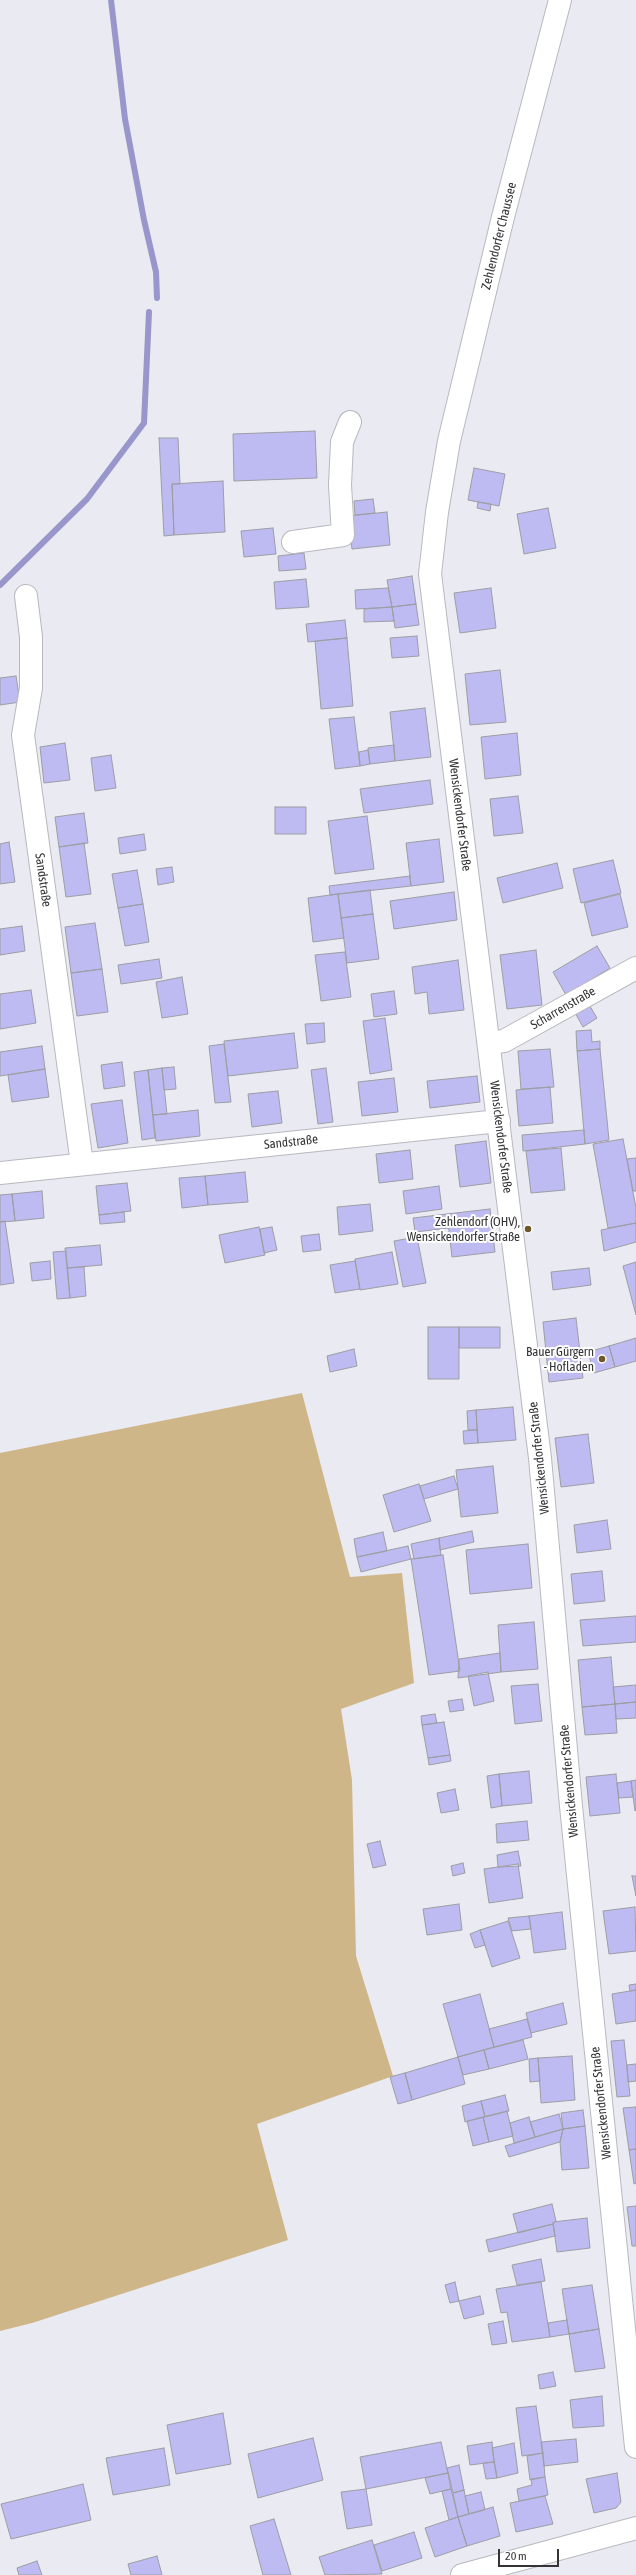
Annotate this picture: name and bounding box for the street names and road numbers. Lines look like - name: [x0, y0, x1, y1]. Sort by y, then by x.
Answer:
- street label: Zehlendorfer Chaussee: [478, 181, 520, 291]
- street label: Wensickendorfer Straße: [445, 758, 475, 872]
- street label: Sandstraße: [32, 852, 54, 908]
- street label: Scharrenstraße: [528, 983, 598, 1033]
- street label: Wensickendorfer Straße: [486, 1080, 516, 1194]
- street label: Sandstraße: [263, 1131, 319, 1153]
- street label: Wensickendorfer Straße: [525, 1401, 553, 1515]
- street label: Wensickendorfer Straße: [556, 1724, 582, 1838]
- street label: Wensickendorfer Straße: [587, 2046, 615, 2160]

